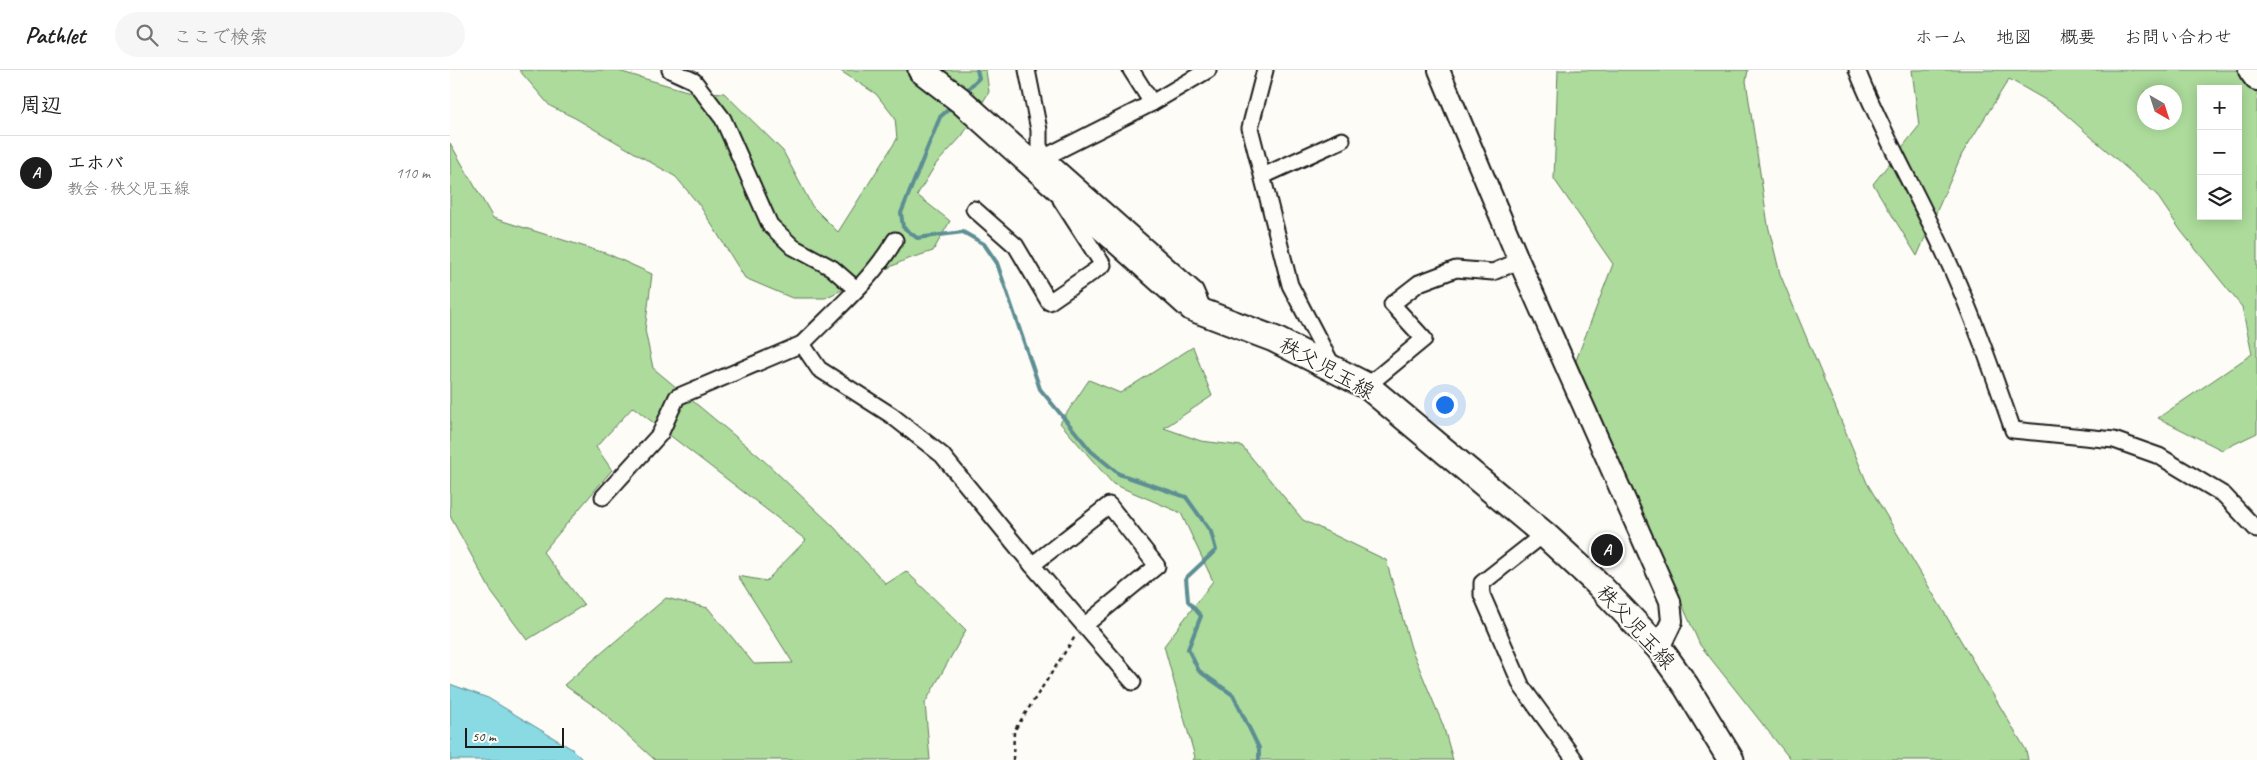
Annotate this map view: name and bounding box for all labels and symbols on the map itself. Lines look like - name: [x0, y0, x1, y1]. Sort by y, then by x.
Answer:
- north arrow: [2137, 85, 2182, 130]
- street label: 秩父児玉線: [1275, 331, 1379, 405]
- your location: [1432, 392, 1458, 418]
- pin: A: [1591, 531, 1623, 569]
- street label: 秩父児玉線: [1591, 579, 1681, 675]
- scale bar: [465, 725, 564, 748]

